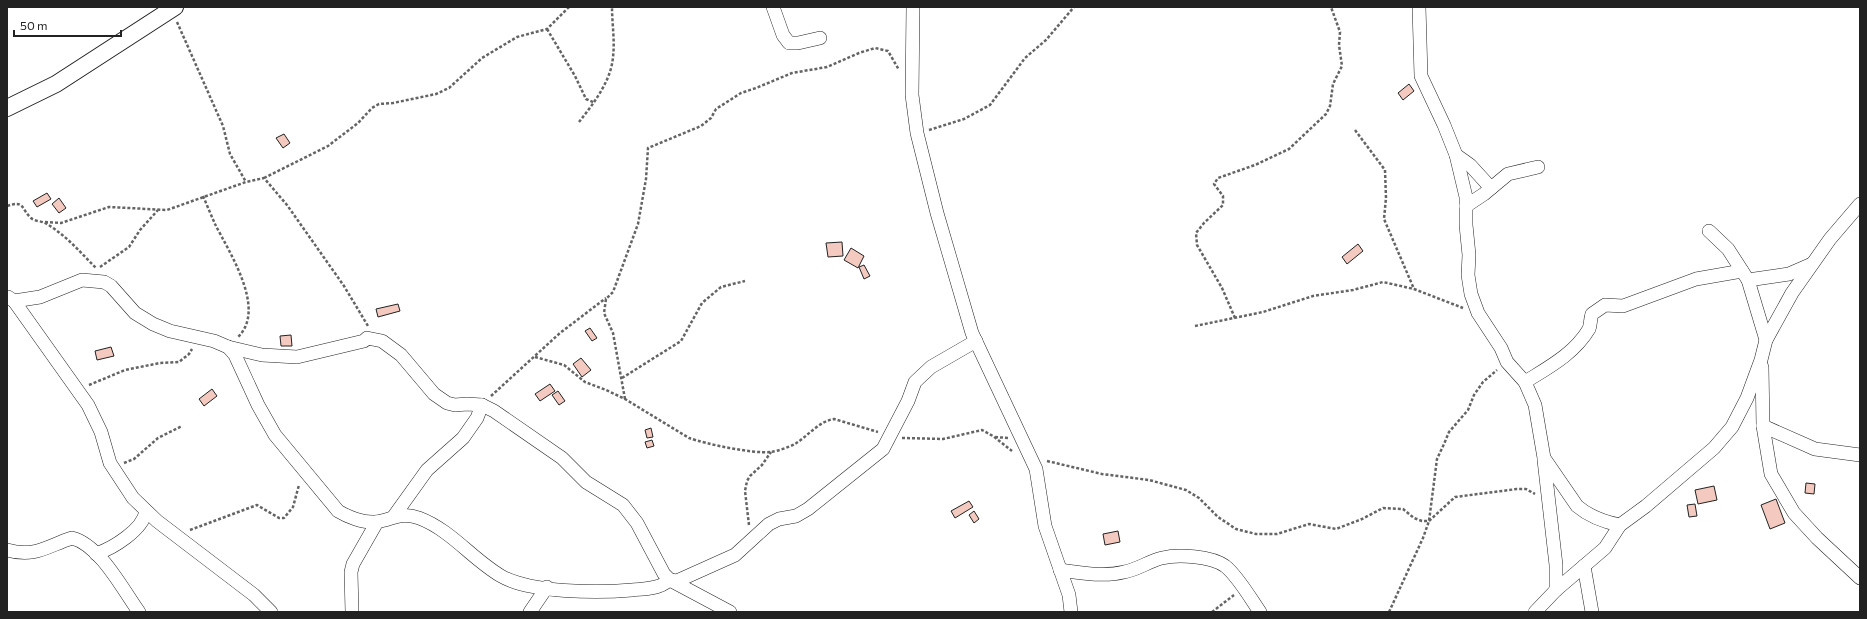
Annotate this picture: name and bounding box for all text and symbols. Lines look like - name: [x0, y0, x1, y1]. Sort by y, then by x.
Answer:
- scale bar: [14, 12, 121, 38]
- text: 50 m: [20, 18, 48, 32]

